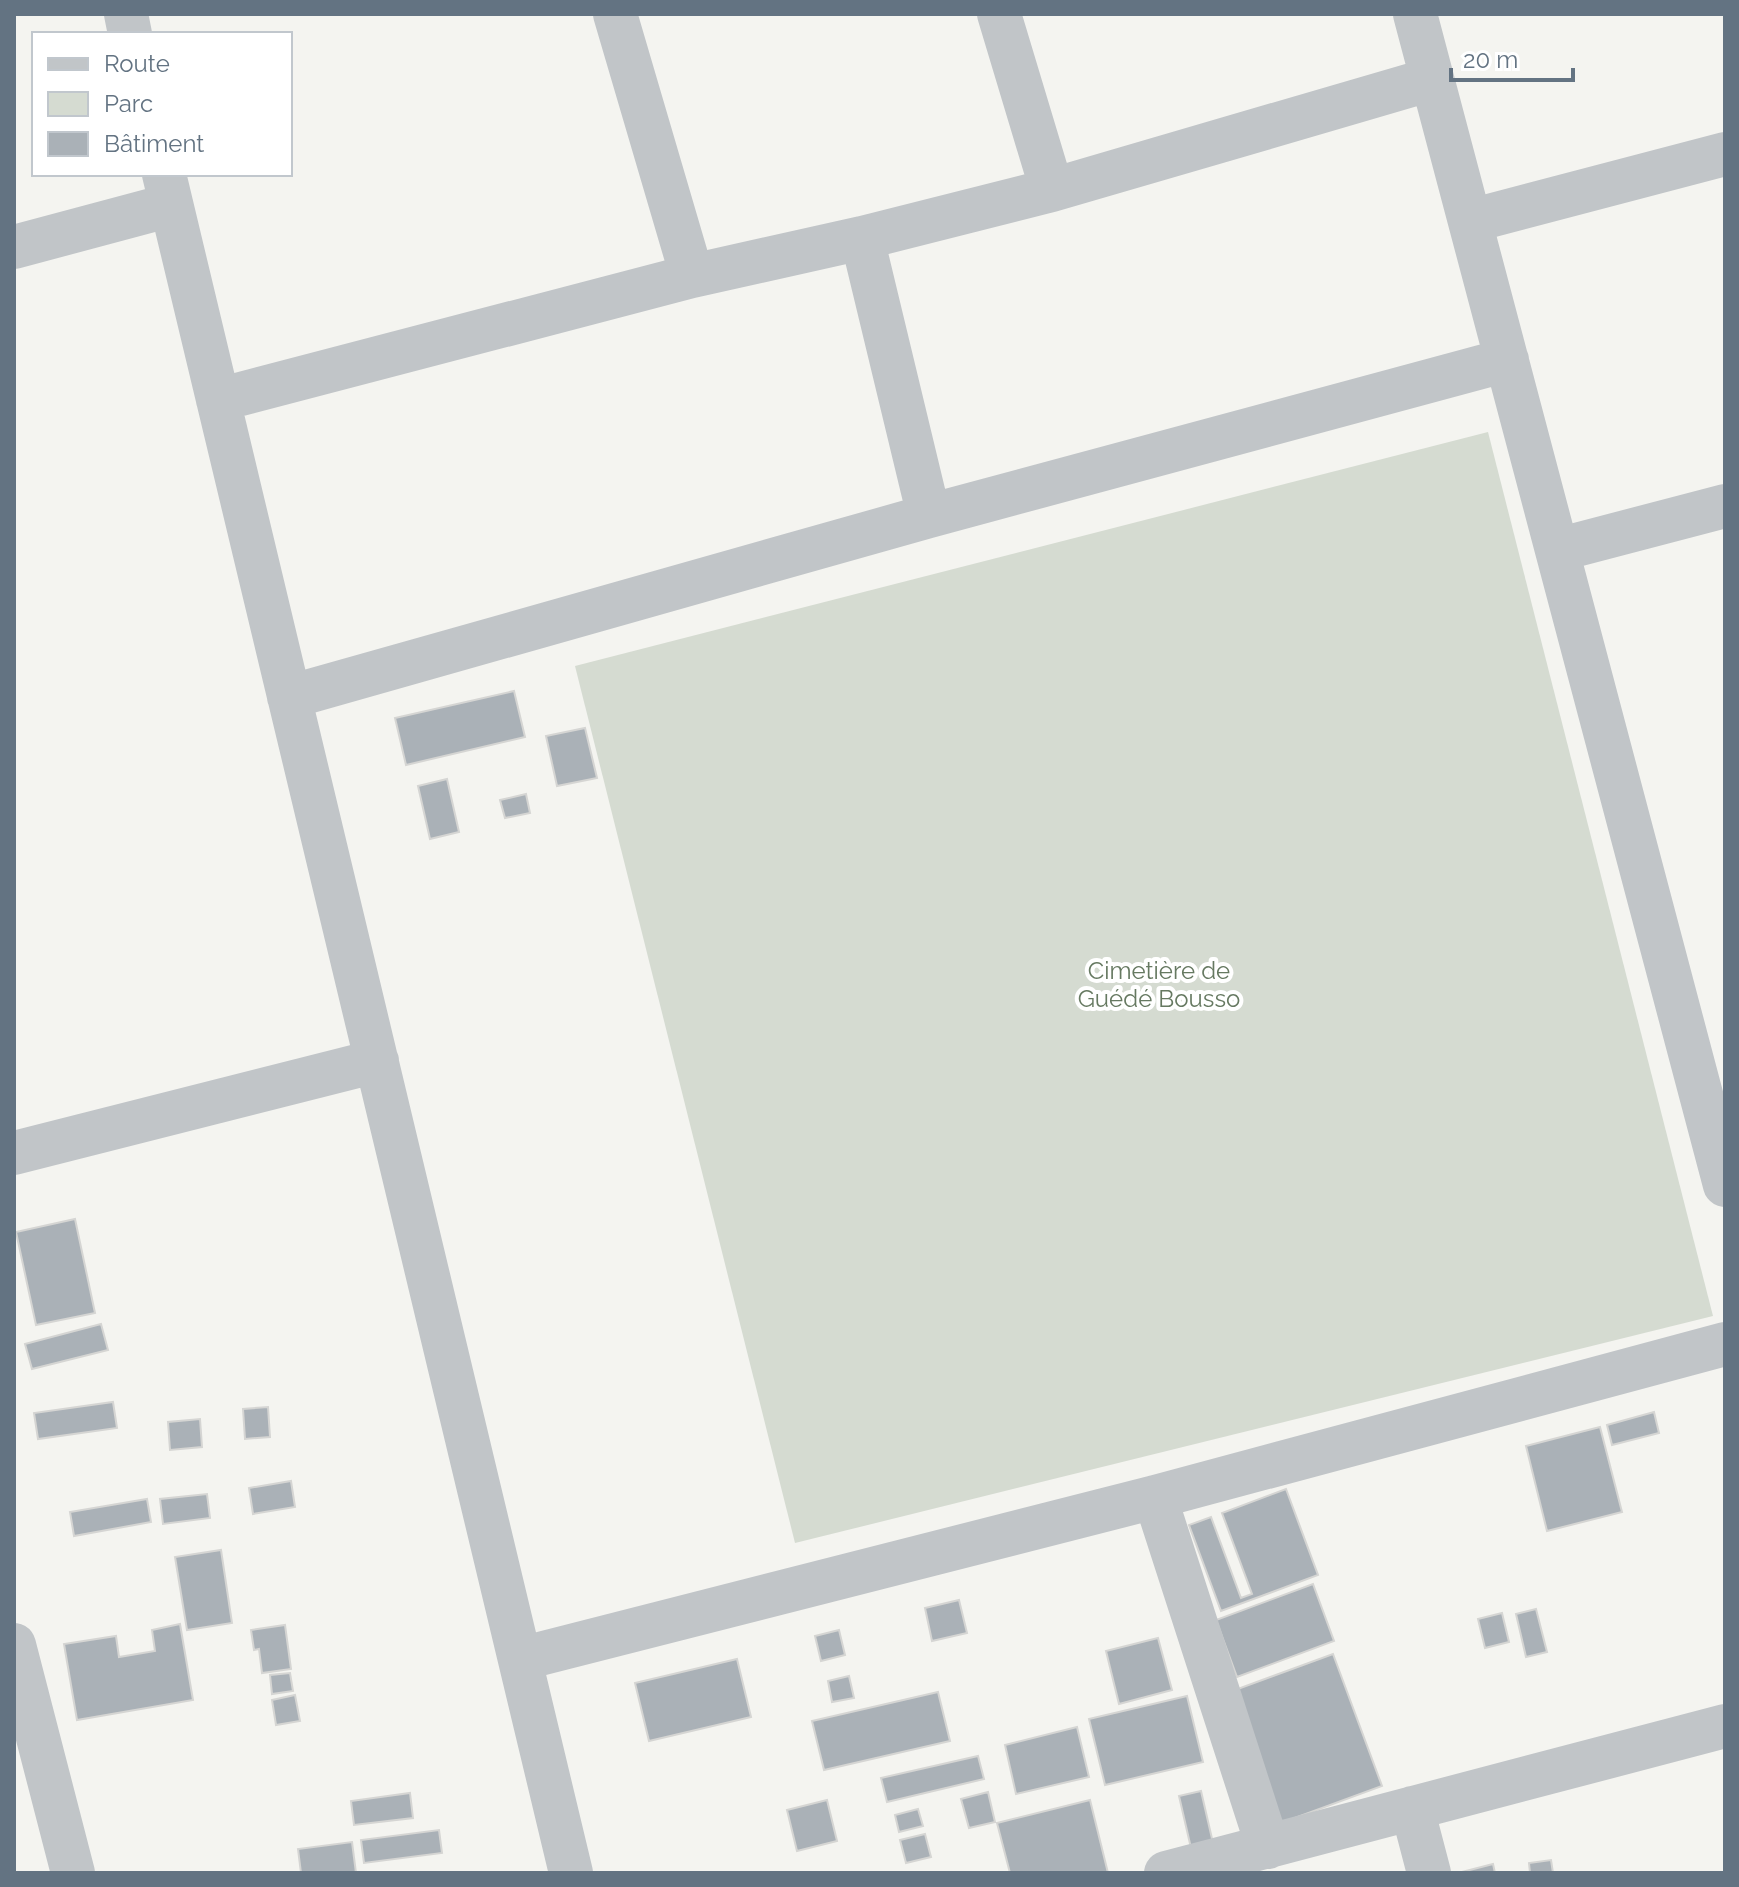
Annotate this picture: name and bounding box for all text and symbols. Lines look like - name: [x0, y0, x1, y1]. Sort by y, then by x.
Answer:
- legend: [32, 32, 292, 176]
- scale bar: [1451, 32, 1573, 82]
- text: 20 m: [1463, 45, 1518, 74]
- text: Route: [104, 49, 170, 78]
- text: Parc: [104, 89, 153, 118]
- text: Bâtiment: [104, 129, 204, 158]
- park label: Cimetière de Guédé Bousso: [1078, 956, 1240, 1013]

